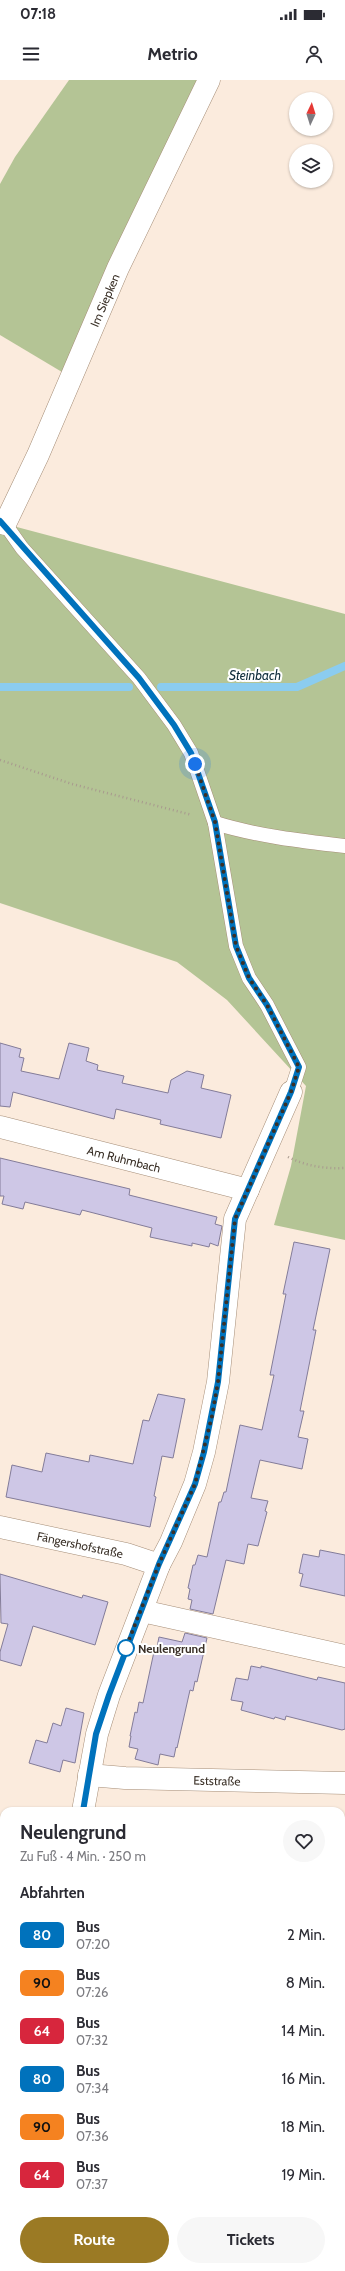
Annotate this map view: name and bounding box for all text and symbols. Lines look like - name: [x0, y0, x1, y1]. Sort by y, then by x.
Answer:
- text: 07:18: [20, 5, 56, 23]
- icon: menu: [20, 43, 42, 65]
- text: Metrio: [147, 43, 198, 65]
- icon: person: [303, 43, 325, 65]
- north arrow: [289, 92, 333, 136]
- map controls: [289, 92, 333, 188]
- button: layers: [289, 144, 333, 188]
- street label: Im Siepken: [86, 271, 122, 329]
- water label: Steinbach: [229, 667, 281, 683]
- your location: [185, 754, 205, 774]
- street label: Am Ruhmbach: [86, 1142, 162, 1175]
- street label: Fängershofstraße: [36, 1528, 125, 1561]
- marker: Neulengrund: [117, 1639, 135, 1657]
- place label: Neulengrund: [138, 1641, 205, 1656]
- street label: Eststraße: [193, 1772, 241, 1788]
- button: heart: [283, 1820, 325, 1862]
- text: Neulengrund: [20, 1821, 126, 1844]
- text: Zu Fuß · 4 Min. · 250 m: [20, 1848, 146, 1864]
- text: Abfahrten: [20, 1884, 85, 1902]
- text: Bus: [76, 1918, 100, 1936]
- text: 80: [33, 1926, 51, 1944]
- text: 2 Min.: [287, 1926, 325, 1944]
- text: 07:20: [76, 1936, 110, 1952]
- text: Bus: [76, 1966, 100, 1984]
- text: 90: [33, 1974, 51, 1992]
- text: 8 Min.: [286, 1974, 325, 1992]
- text: 07:26: [76, 1984, 108, 2000]
- text: Bus: [76, 2014, 100, 2032]
- text: 64: [34, 2022, 50, 2040]
- text: 14 Min.: [281, 2022, 325, 2040]
- text: 07:32: [76, 2032, 108, 2048]
- text: Bus: [76, 2062, 100, 2080]
- text: 80: [33, 2070, 51, 2088]
- text: 16 Min.: [282, 2070, 325, 2088]
- text: 07:34: [76, 2080, 109, 2096]
- text: Bus: [76, 2110, 100, 2128]
- text: 90: [33, 2118, 51, 2136]
- text: 18 Min.: [281, 2118, 325, 2136]
- text: 07:36: [76, 2128, 109, 2144]
- text: Bus: [76, 2158, 100, 2176]
- text: 64: [34, 2166, 50, 2184]
- text: 19 Min.: [282, 2166, 325, 2184]
- text: 07:37: [76, 2176, 108, 2192]
- button: Route: [20, 2217, 169, 2263]
- button: Tickets: [177, 2217, 325, 2263]

